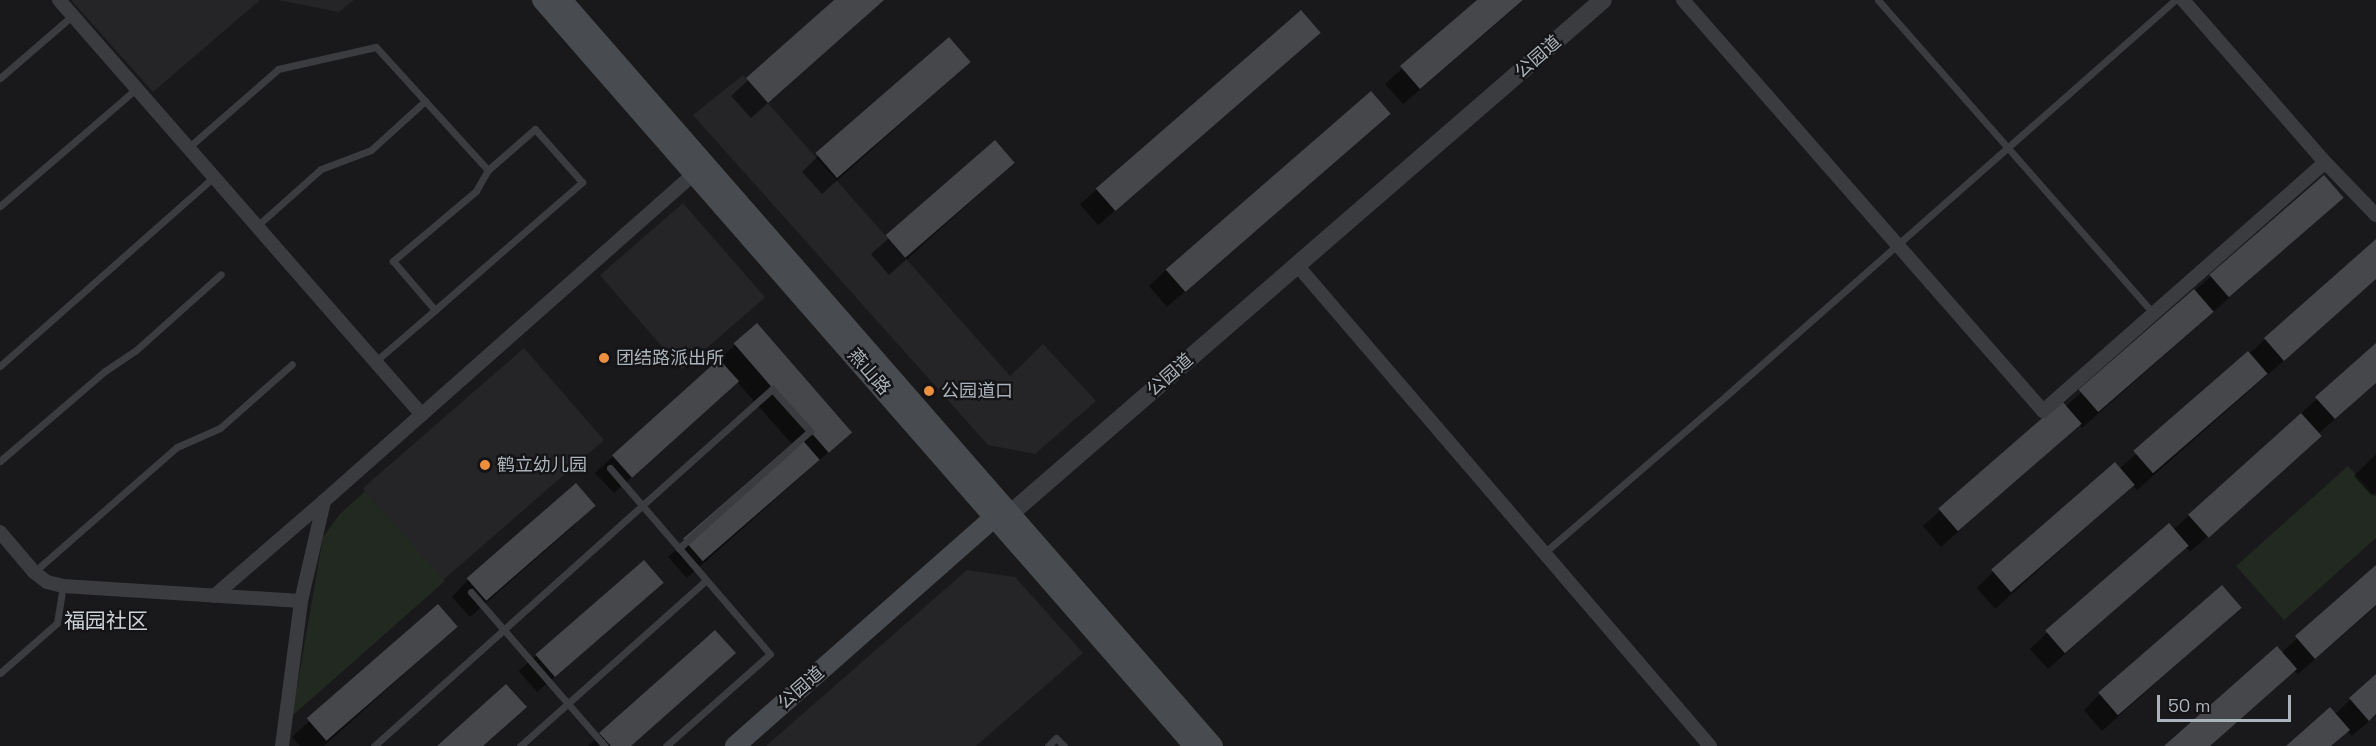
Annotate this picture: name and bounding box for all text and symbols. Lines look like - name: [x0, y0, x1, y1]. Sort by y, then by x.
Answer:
- street label: 公园道: [1511, 31, 1565, 83]
- street label: 燕山路: [843, 345, 895, 399]
- place label: 团结路派出所: [616, 347, 724, 369]
- street label: 公园道: [1143, 349, 1197, 401]
- marker: 团结路派出所: [597, 351, 611, 365]
- place label: 公园道口: [941, 380, 1013, 402]
- marker: 公园道口: [922, 384, 936, 398]
- place label: 鹤立幼儿园: [497, 454, 587, 476]
- marker: 鹤立幼儿园: [478, 458, 492, 472]
- district label: 福园社区: [64, 608, 148, 634]
- street label: 公园道: [774, 662, 828, 714]
- scale bar: [2160, 683, 2294, 721]
- text: 50 m: [2168, 694, 2210, 717]

